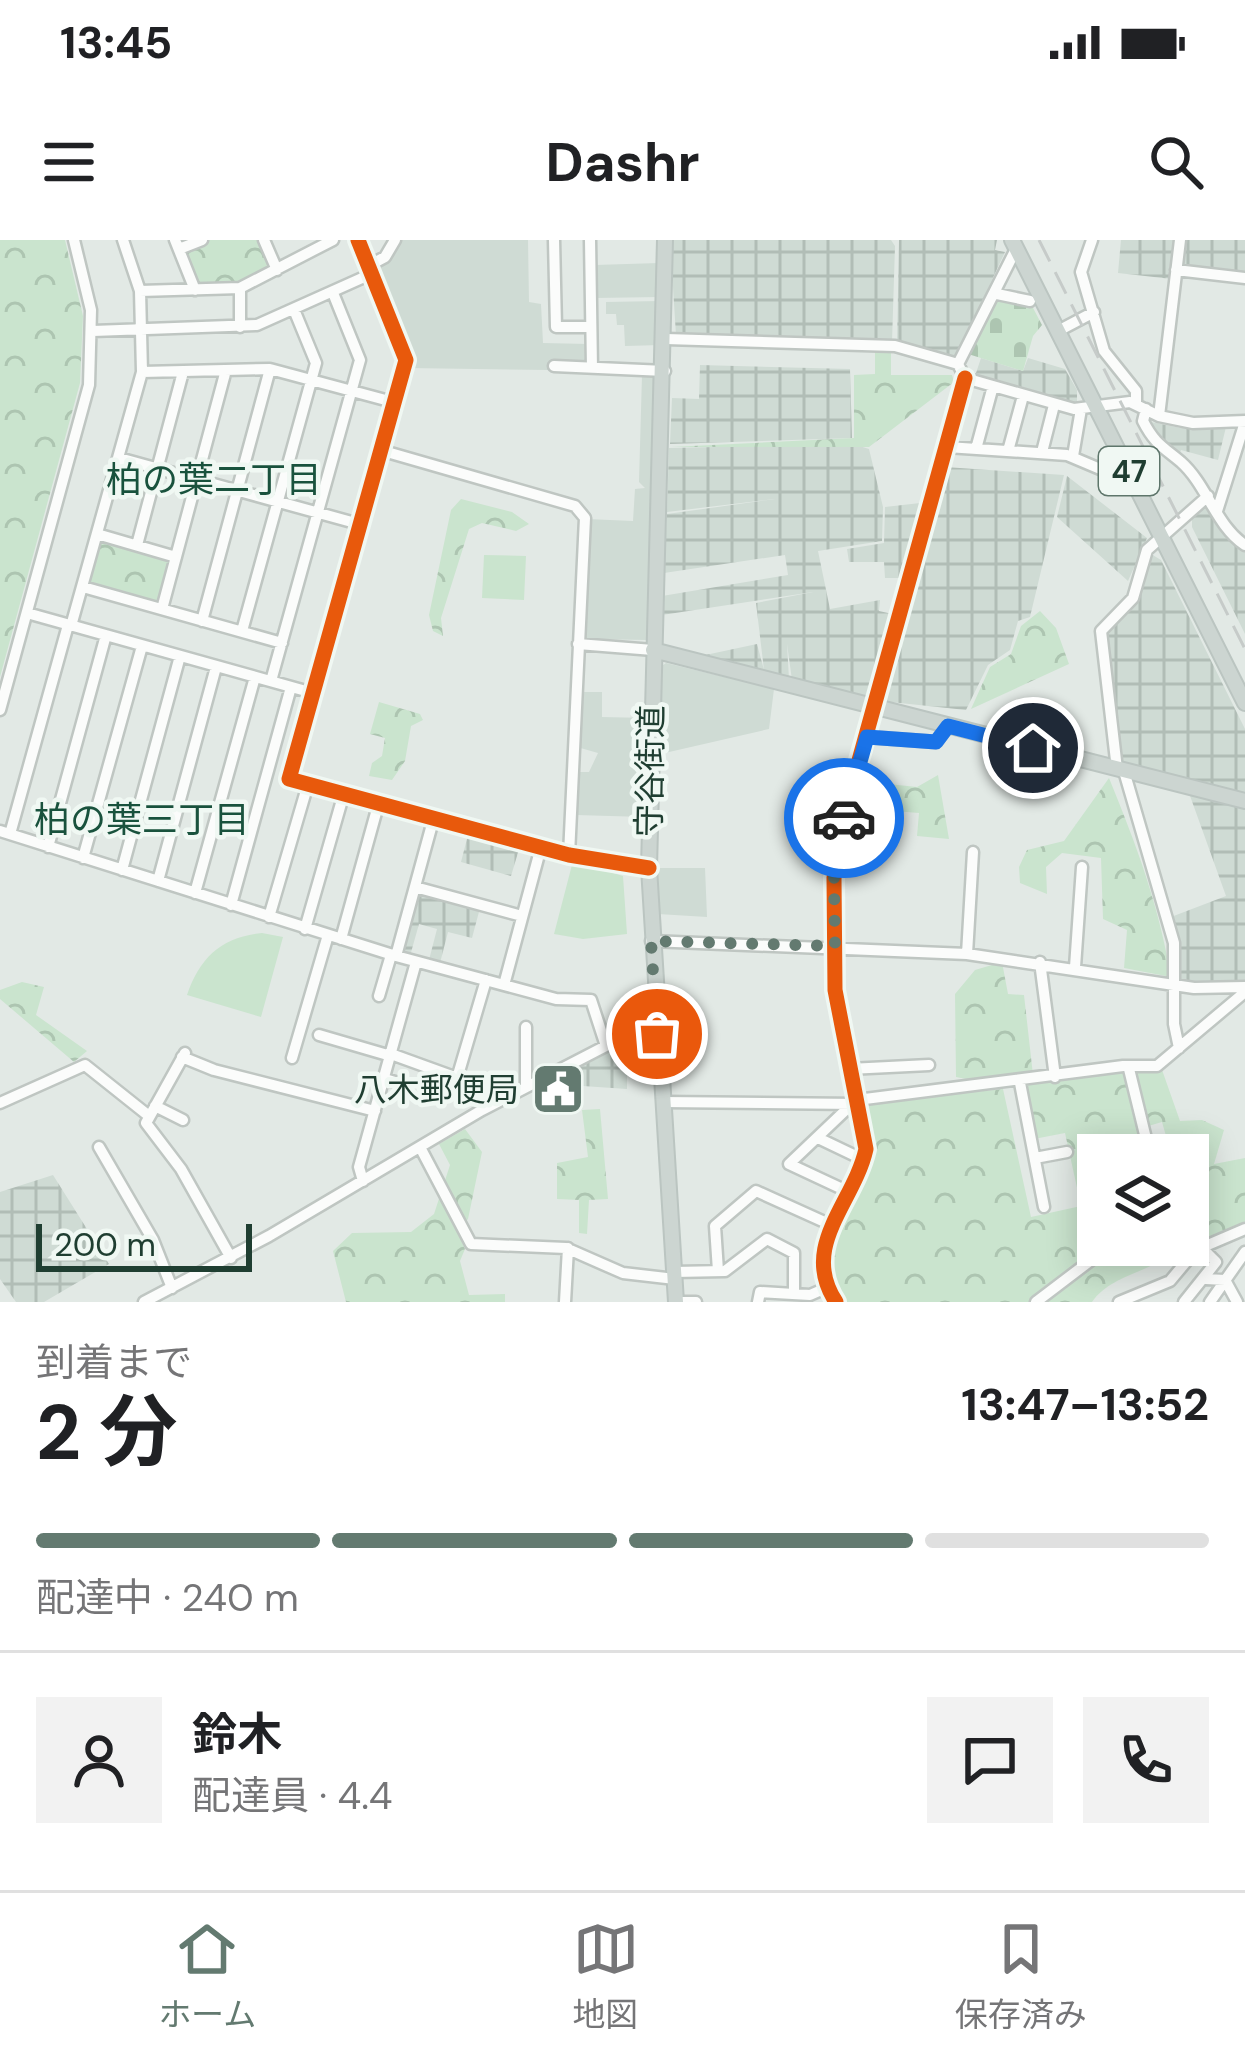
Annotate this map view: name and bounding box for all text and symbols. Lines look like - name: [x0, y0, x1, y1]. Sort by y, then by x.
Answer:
- text: 13:45: [60, 13, 172, 72]
- text: Dashr: [545, 127, 700, 198]
- icon: menu: [36, 129, 102, 195]
- icon: search: [1143, 129, 1209, 195]
- road number: 47: [1099, 447, 1159, 495]
- district label: 柏の葉二丁目: [106, 456, 322, 503]
- pin: [982, 697, 1084, 799]
- street label: 守谷街道: [627, 705, 673, 837]
- icon: home: [1000, 715, 1066, 781]
- courier: [784, 758, 904, 878]
- icon: car: [811, 785, 877, 851]
- district label: 柏の葉三丁目: [34, 796, 250, 843]
- pin: [606, 983, 708, 1085]
- icon: bag: [624, 1001, 690, 1067]
- public building icon: 八木郵便局: [530, 1061, 586, 1117]
- place label: 八木郵便局: [354, 1068, 519, 1111]
- map controls: [1077, 1134, 1209, 1266]
- button: layers: [1077, 1134, 1209, 1266]
- scale bar: [36, 1218, 252, 1271]
- text: 200 m: [54, 1223, 156, 1266]
- text: 到着まで: [36, 1337, 192, 1388]
- text: 13:47–13:52: [961, 1375, 1209, 1434]
- text: 2 分: [36, 1382, 177, 1483]
- text: 配達中 · 240 m: [36, 1572, 299, 1623]
- button: person: [36, 1697, 162, 1823]
- button: chat: [927, 1697, 1053, 1823]
- button: phone: [1083, 1697, 1209, 1823]
- text: 鈴木: [192, 1705, 282, 1764]
- text: 配達員 · 4.4: [192, 1770, 393, 1821]
- tab: ホーム: [158, 1916, 256, 2036]
- tab: 地図: [573, 1916, 639, 2036]
- tab: 保存済み: [955, 1916, 1087, 2036]

